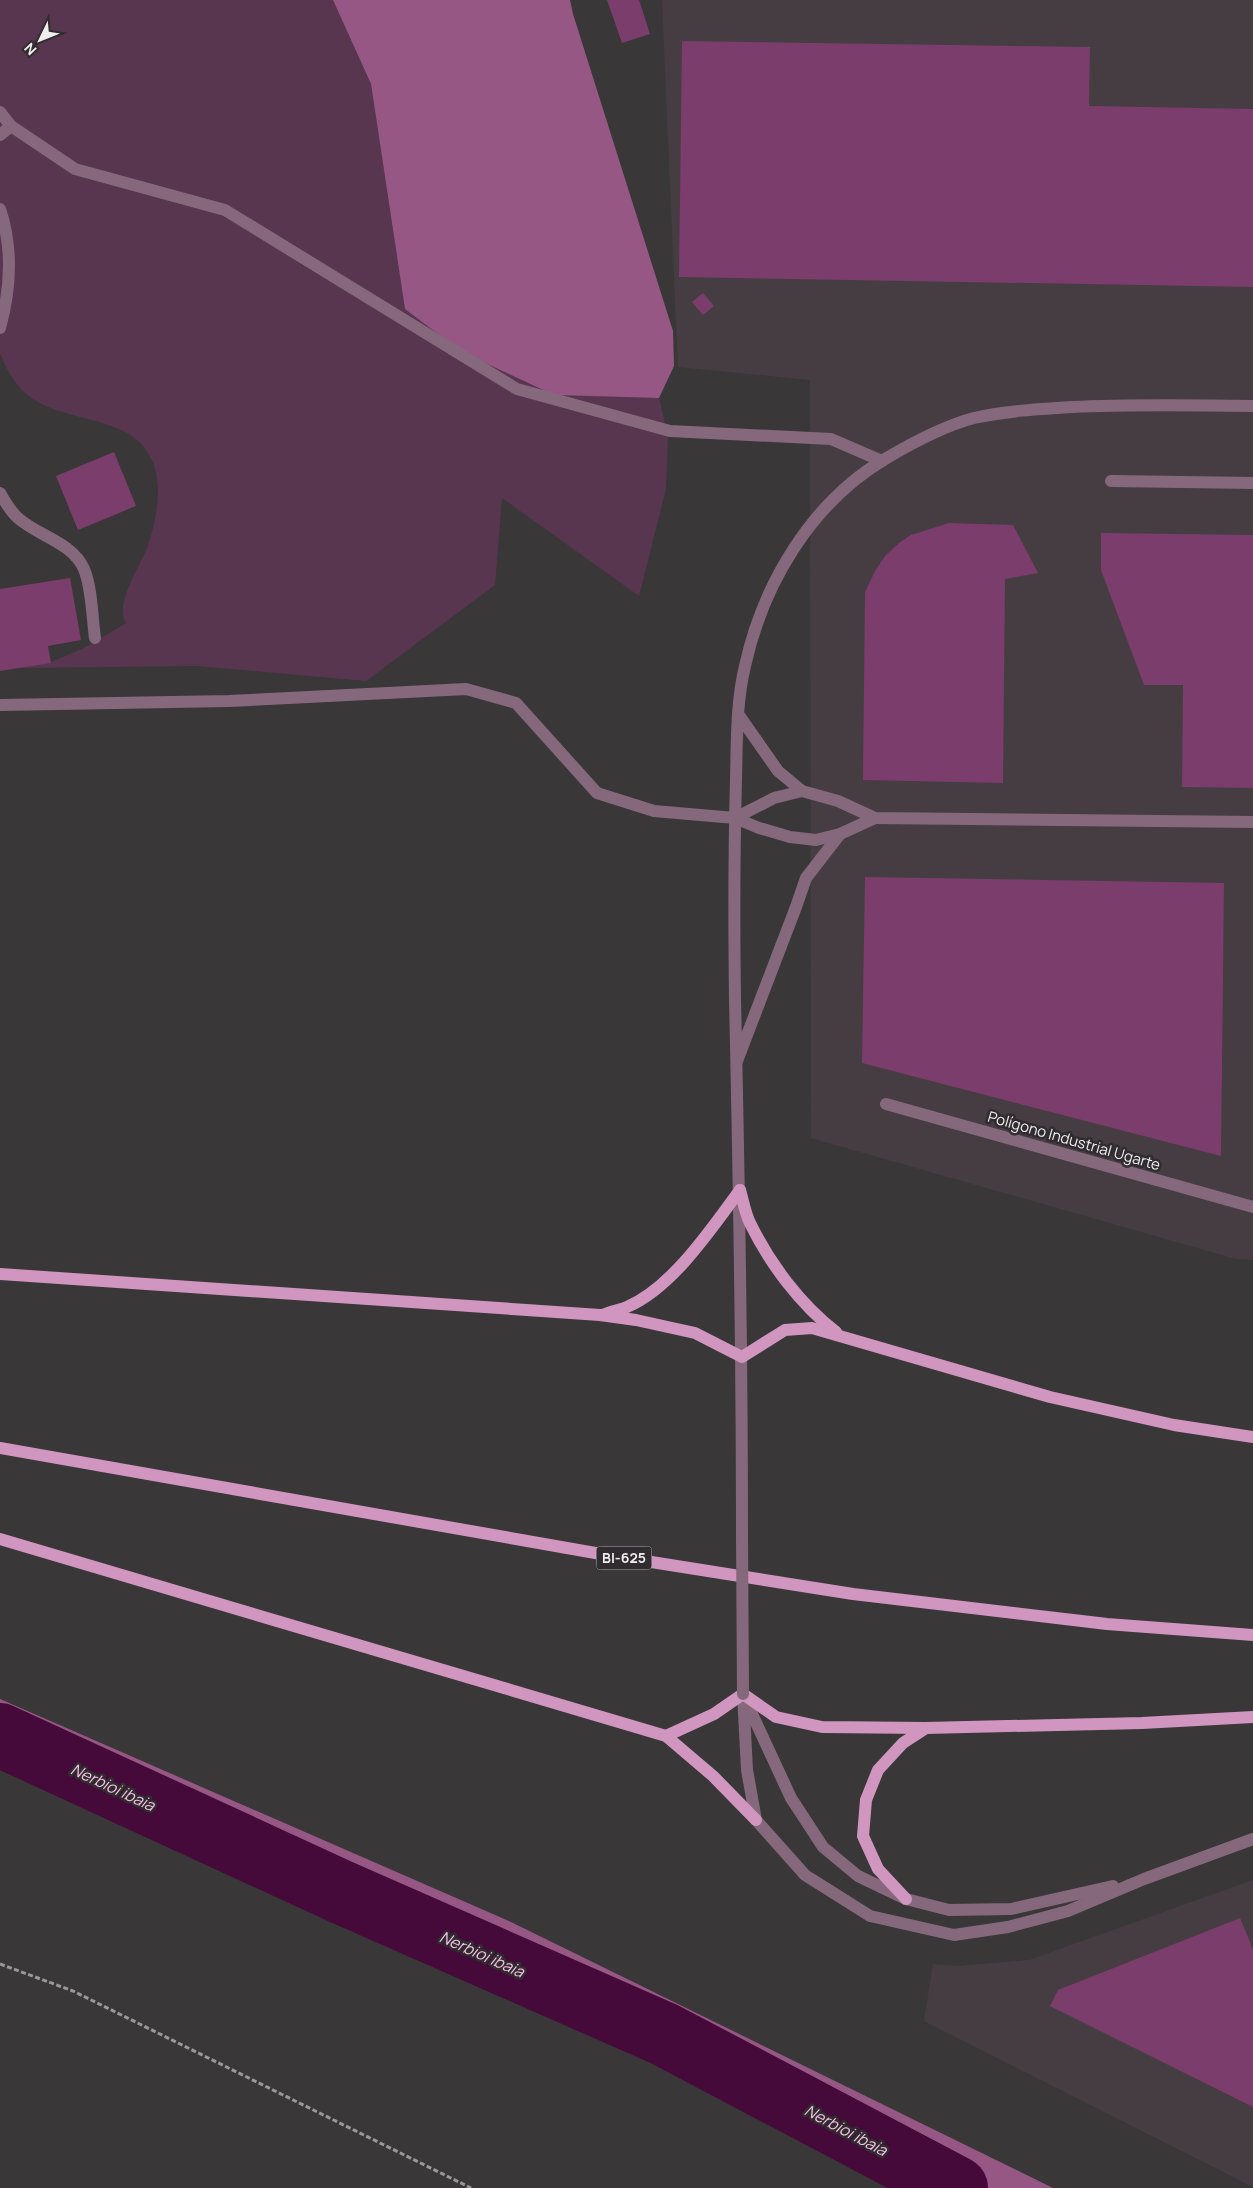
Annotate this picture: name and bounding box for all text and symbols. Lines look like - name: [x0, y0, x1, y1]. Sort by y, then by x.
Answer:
- north arrow: [15, 15, 65, 65]
- text: N: [20, 39, 41, 59]
- street label: Polígono Industrial Ugarte: [985, 1106, 1163, 1175]
- road number: BI-625: [596, 1546, 652, 1570]
- water label: Nerbioi ibaia: [67, 1758, 160, 1817]
- water label: Nerbioi ibaia: [436, 1926, 529, 1983]
- water label: Nerbioi ibaia: [801, 2099, 892, 2161]

